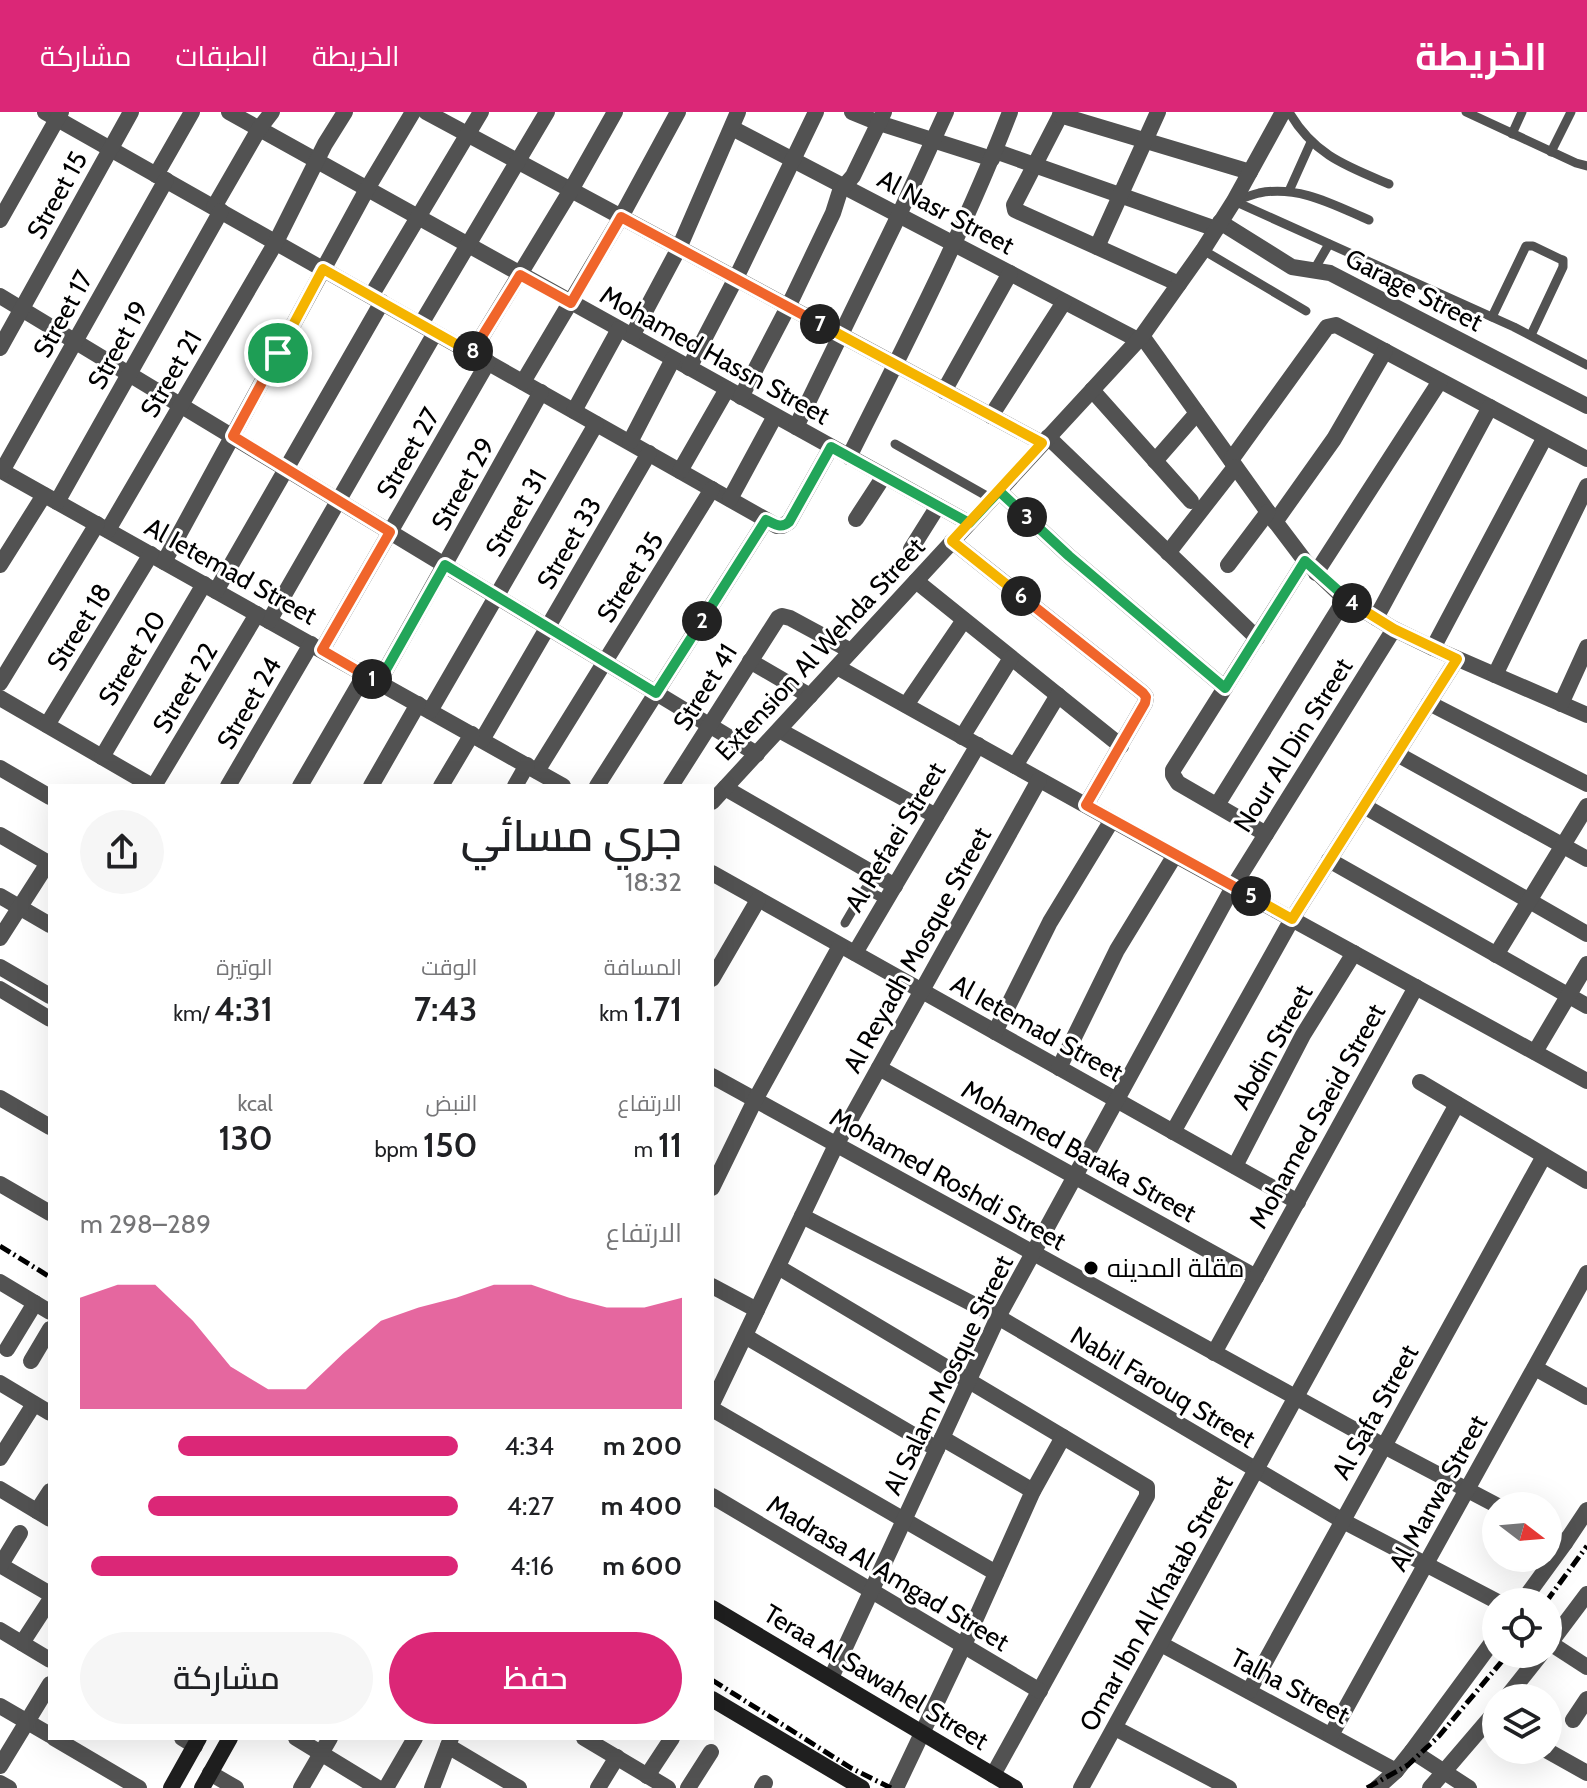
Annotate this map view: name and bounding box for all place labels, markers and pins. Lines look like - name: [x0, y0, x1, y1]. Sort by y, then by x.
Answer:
- pin: 7: [800, 304, 840, 344]
- pin: [244, 319, 312, 387]
- pin: 8: [453, 331, 493, 371]
- pin: 3: [1007, 497, 1047, 537]
- pin: 6: [1001, 576, 1041, 616]
- pin: 4: [1332, 583, 1372, 623]
- pin: 2: [682, 601, 722, 641]
- pin: 1: [352, 659, 392, 699]
- pin: 5: [1231, 876, 1271, 916]
- place label: مقلة المدينه: [1107, 1252, 1244, 1284]
- marker: مقلة المدينه: [1082, 1259, 1100, 1277]

